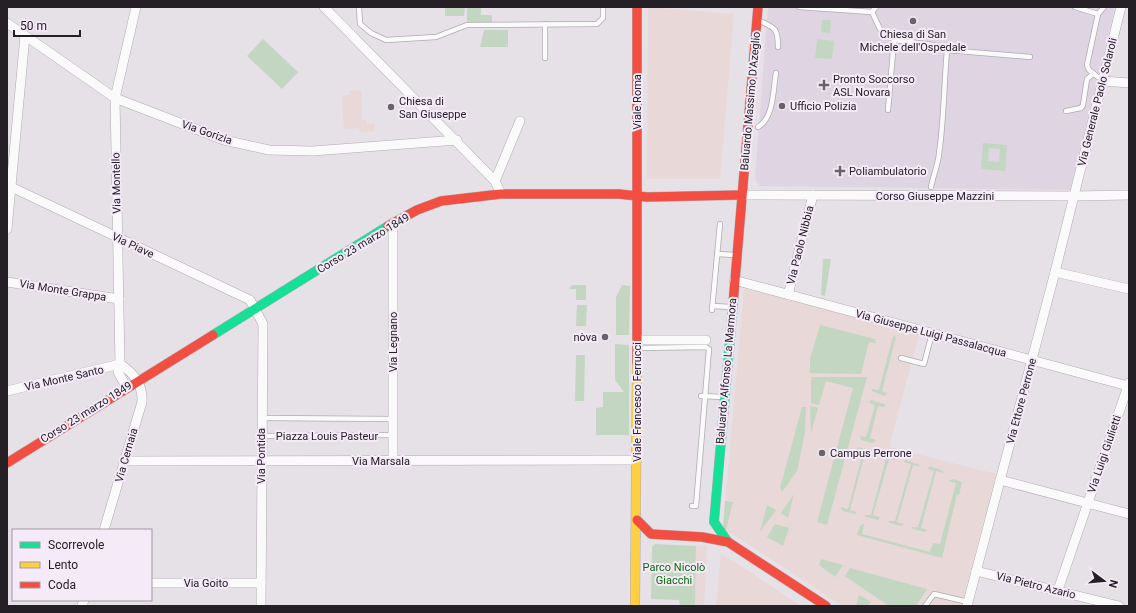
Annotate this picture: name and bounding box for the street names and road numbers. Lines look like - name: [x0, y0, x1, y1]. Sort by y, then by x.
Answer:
- street label: Baluardo Massimo D'Azeglio: [738, 31, 763, 171]
- street label: Via Generale Paolo Solaroli: [1075, 37, 1120, 168]
- street label: Viale Roma: [631, 74, 644, 130]
- street label: Via Gorizia: [180, 118, 234, 147]
- street label: Via Montello: [109, 152, 124, 214]
- street label: Corso Giuseppe Mazzini: [876, 190, 994, 203]
- street label: Via Paolo Nibbia: [784, 204, 817, 286]
- street label: Corso 23 marzo 1849: [315, 211, 412, 276]
- street label: Via Piave: [110, 230, 156, 261]
- street label: Via Monte Grappa: [19, 277, 107, 304]
- street label: Baluardo Alfonso La Marmora: [714, 298, 739, 445]
- street label: Via Giuseppe Luigi Passalacqua: [854, 307, 1008, 360]
- street label: Via Legnano: [387, 312, 400, 372]
- street label: Viale Francesco Ferrucci: [631, 342, 644, 462]
- street label: Via Ettore Perrone: [1004, 357, 1039, 446]
- street label: Via Monte Santo: [23, 363, 105, 394]
- street label: Corso 23 marzo 1849: [38, 379, 134, 446]
- street label: Via Luigi Giulietti: [1085, 413, 1124, 495]
- street label: Via Cernaia: [113, 426, 140, 484]
- street label: Via Pontida: [255, 428, 268, 484]
- street label: Piazza Louis Pasteur: [276, 430, 378, 443]
- street label: Via Marsala: [352, 455, 410, 468]
- street label: Via Pietro Azario: [995, 569, 1077, 602]
- street label: Via Goito: [184, 577, 228, 590]

